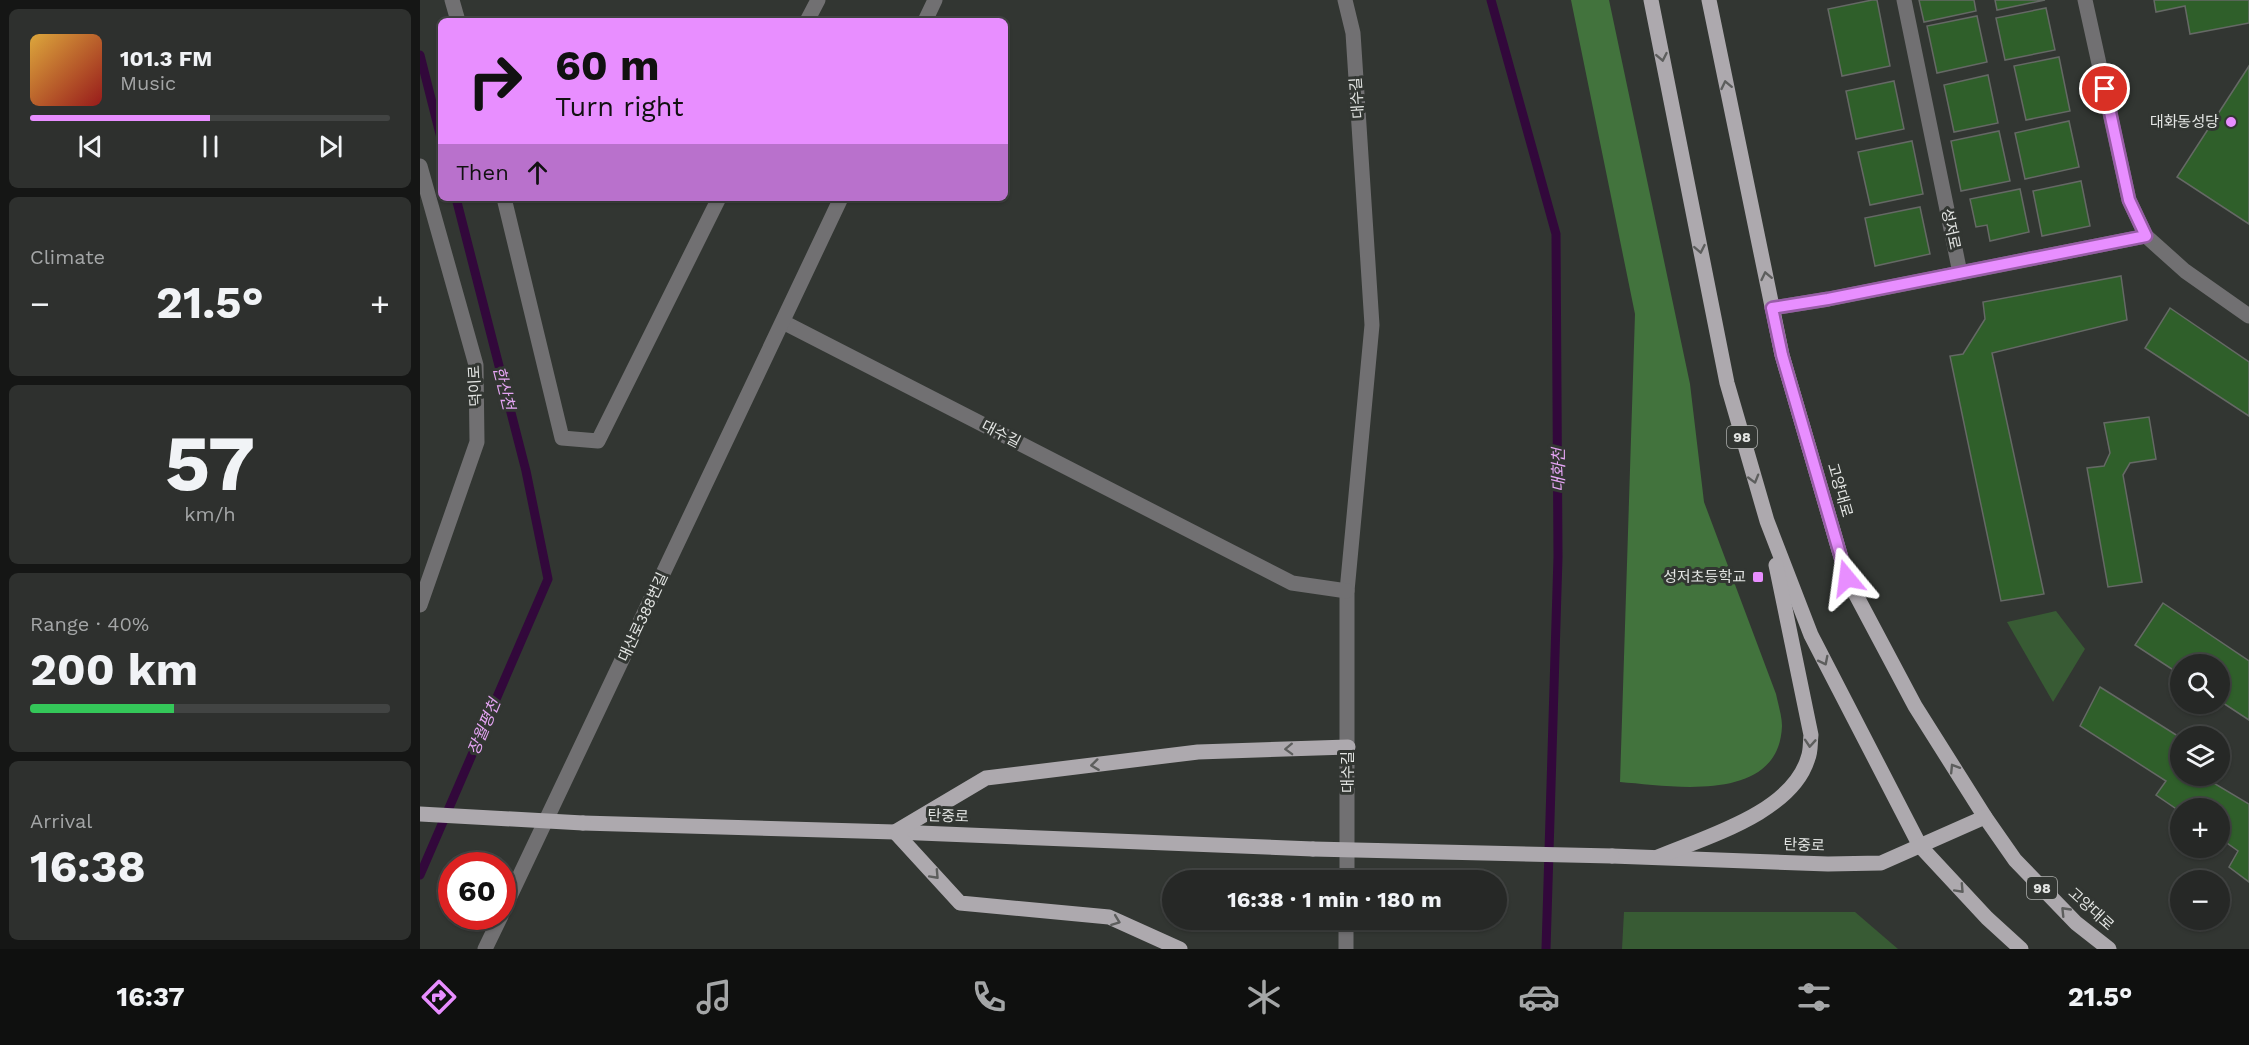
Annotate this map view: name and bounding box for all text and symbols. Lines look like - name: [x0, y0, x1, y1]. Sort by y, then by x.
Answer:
- text: 60 m: [555, 41, 659, 90]
- icon: right: [456, 42, 534, 120]
- text: 101.3 FM: [120, 46, 212, 71]
- one-way arrow: [1655, 52, 1668, 62]
- pin: [2079, 63, 2130, 114]
- text: Music: [120, 71, 176, 95]
- icon: arrive: [2088, 72, 2121, 105]
- street label: 대수길: [1347, 77, 1367, 119]
- one-way arrow: [1720, 80, 1733, 90]
- text: Turn right: [555, 91, 684, 123]
- place label: 대화동성당: [2150, 113, 2219, 131]
- marker: 대화동성당: [2224, 115, 2238, 129]
- icon: previous: [74, 130, 107, 163]
- icon: pause: [194, 130, 227, 163]
- icon: next: [314, 130, 347, 163]
- icon: ahead: [521, 156, 554, 189]
- text: Then: [456, 160, 509, 185]
- street label: 성저로: [1938, 207, 1964, 251]
- one-way arrow: [1693, 243, 1706, 253]
- text: Climate: [30, 245, 105, 269]
- one-way arrow: [1760, 271, 1773, 281]
- text: 21.5°: [156, 276, 264, 329]
- text: −: [30, 284, 50, 323]
- text: +: [370, 284, 390, 323]
- water label: 한산천: [489, 364, 519, 414]
- street label: 덕이로: [465, 365, 485, 407]
- text: 57: [165, 417, 255, 509]
- street label: 대수길: [978, 417, 1024, 451]
- road number: 98: [1727, 426, 1757, 448]
- water label: 대화천: [1549, 446, 1568, 492]
- street label: 고양대로: [1824, 461, 1856, 519]
- one-way arrow: [1747, 473, 1759, 484]
- text: km/h: [184, 502, 236, 526]
- position arrow: [1815, 546, 1879, 610]
- place label: 성저초등학교: [1663, 568, 1746, 586]
- street label: 대산로388번길: [615, 570, 671, 664]
- marker: 성저초등학교: [1751, 570, 1765, 584]
- text: Range · 40%: [30, 612, 149, 636]
- text: 200 km: [30, 643, 198, 696]
- map controls: [2170, 654, 2230, 930]
- button: search: [2170, 654, 2230, 714]
- one-way arrow: [1816, 655, 1828, 666]
- water label: 장월평천: [464, 694, 505, 758]
- button: layers: [2170, 726, 2230, 786]
- one-way arrow: [1804, 738, 1817, 748]
- one-way arrow: [1285, 743, 1294, 756]
- street label: 대수길: [1339, 751, 1357, 793]
- one-way arrow: [1091, 758, 1100, 770]
- one-way arrow: [1949, 764, 1961, 774]
- button: +: [2170, 798, 2230, 858]
- street label: 탄중로: [927, 806, 969, 826]
- text: Arrival: [30, 809, 92, 833]
- street label: 탄중로: [1783, 835, 1825, 855]
- text: 16:38: [30, 840, 146, 893]
- speed limit sign: 60: [438, 852, 516, 930]
- one-way arrow: [928, 869, 939, 879]
- button: −: [2170, 870, 2230, 930]
- road number: 98: [2027, 877, 2057, 899]
- one-way arrow: [1953, 882, 1964, 893]
- street label: 고양대로: [2064, 884, 2118, 934]
- text: 16:38 · 1 min · 180 m: [1227, 887, 1442, 912]
- one-way arrow: [2061, 907, 2072, 918]
- one-way arrow: [1110, 914, 1121, 926]
- icon: directions: [418, 976, 460, 1018]
- icon: music: [693, 976, 735, 1018]
- icon: phone: [968, 976, 1010, 1018]
- icon: climate: [1243, 976, 1285, 1018]
- icon: car: [1518, 976, 1560, 1018]
- icon: filters: [1793, 976, 1835, 1018]
- text: 16:37: [117, 981, 185, 1013]
- text: 21.5°: [2068, 981, 2132, 1013]

